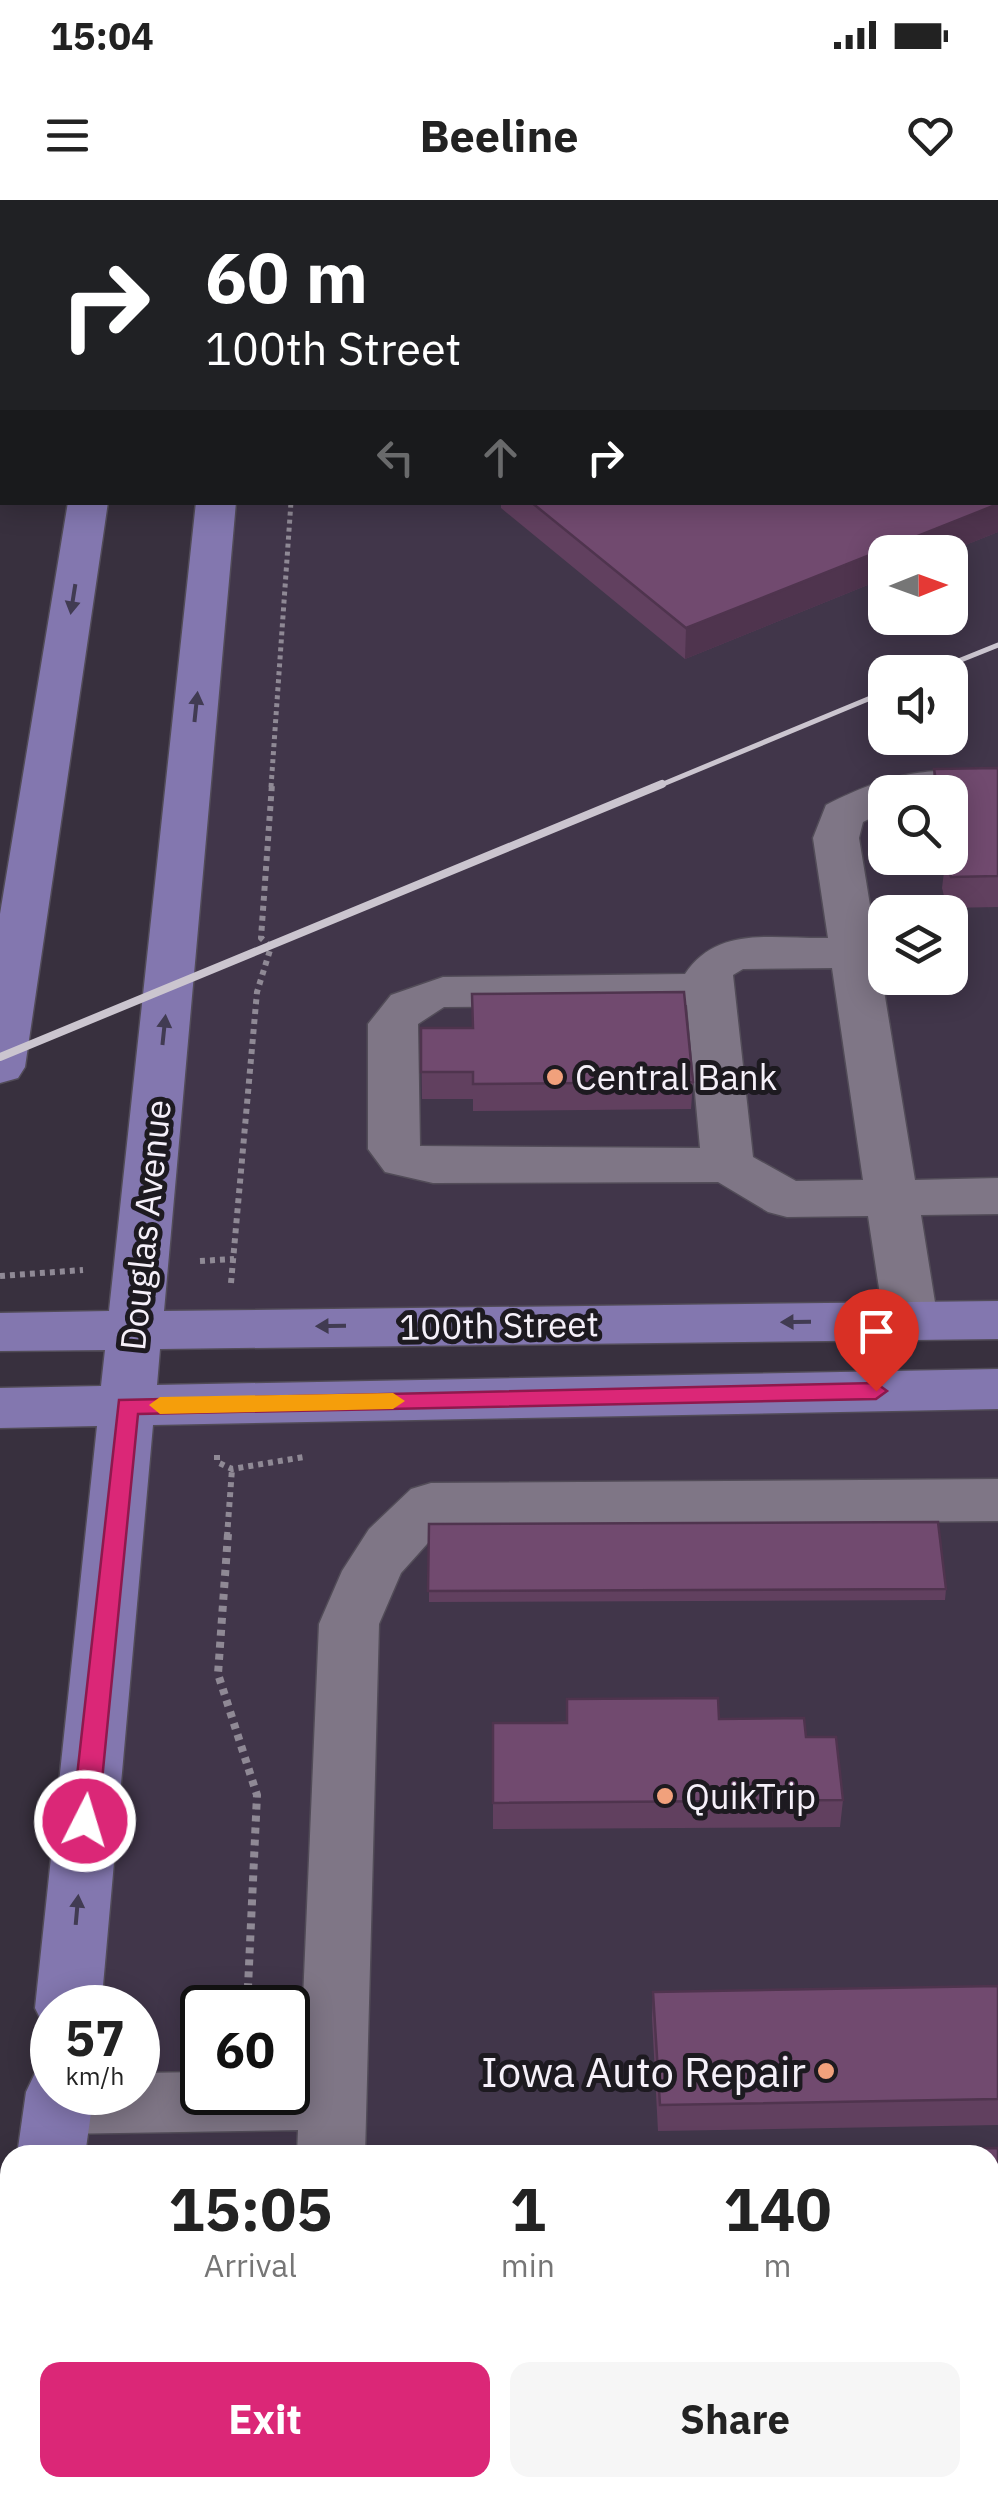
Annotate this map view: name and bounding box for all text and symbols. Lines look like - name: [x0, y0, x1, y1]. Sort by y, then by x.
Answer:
- text: 15:04: [50, 11, 154, 60]
- text: Beeline: [419, 106, 579, 164]
- icon: menu: [40, 108, 95, 163]
- icon: heart: [903, 108, 958, 163]
- text: 60 m: [205, 231, 368, 322]
- icon: right: [40, 240, 170, 370]
- text: 100th Street: [205, 319, 461, 377]
- icon: left: [368, 430, 423, 485]
- icon: ahead: [473, 430, 528, 485]
- icon: right: [578, 430, 633, 485]
- north arrow: [868, 535, 968, 635]
- map controls: [868, 535, 968, 995]
- one-way arrow: [65, 584, 81, 615]
- button: sound: [868, 655, 968, 755]
- one-way arrow: [188, 691, 204, 722]
- button: search: [868, 775, 968, 875]
- button: layers: [868, 895, 968, 995]
- one-way arrow: [157, 1014, 173, 1046]
- place label: Central Bank: [575, 1054, 777, 1100]
- marker: Central Bank: [544, 1066, 566, 1088]
- street label: Douglas Avenue: [109, 1097, 181, 1353]
- pin: [834, 1289, 919, 1392]
- street label: 100th Street: [399, 1300, 599, 1350]
- icon: arrive: [849, 1304, 904, 1359]
- one-way arrow: [779, 1314, 811, 1330]
- one-way arrow: [314, 1319, 346, 1335]
- position arrow: [33, 1769, 137, 1873]
- place label: QuikTrip: [685, 1773, 816, 1819]
- marker: QuikTrip: [654, 1785, 676, 1807]
- one-way arrow: [69, 1894, 85, 1926]
- speed limit sign: 60: [180, 1985, 310, 2115]
- text: 57: [65, 2005, 125, 2070]
- place label: Iowa Auto Repair: [481, 2044, 806, 2099]
- text: km/h: [66, 2059, 124, 2092]
- marker: Iowa Auto Repair: [815, 2060, 837, 2082]
- text: 15:05: [169, 2169, 332, 2248]
- text: 1: [510, 2169, 546, 2248]
- text: 140: [723, 2169, 831, 2248]
- text: Arrival: [204, 2244, 297, 2286]
- text: min: [501, 2244, 555, 2286]
- text: m: [764, 2244, 791, 2286]
- button: Exit: [40, 2362, 490, 2477]
- button: Share: [510, 2362, 960, 2477]

